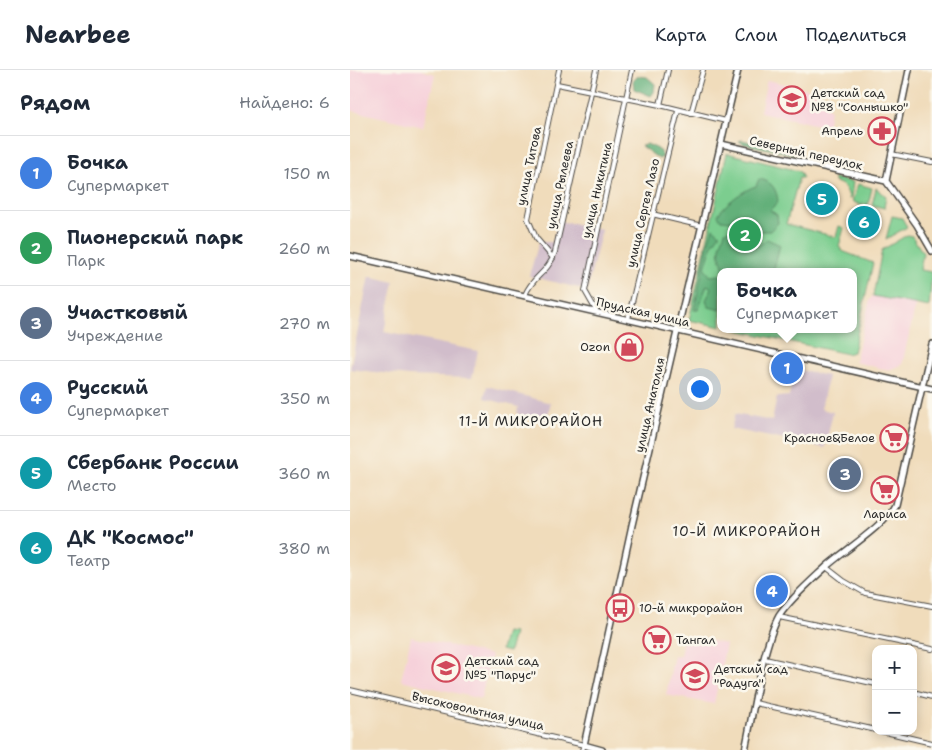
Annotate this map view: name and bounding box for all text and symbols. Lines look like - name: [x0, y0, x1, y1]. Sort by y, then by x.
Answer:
- text: Nearbee: [25, 19, 131, 51]
- text: Карта: [655, 23, 706, 47]
- text: Слои: [734, 23, 778, 47]
- text: Поделиться: [806, 23, 907, 47]
- school or university icon: Детский сад №8 "Солнышко": [777, 85, 807, 115]
- place label: Детский сад №8 "Солнышко": [811, 85, 908, 115]
- text: Рядом: [20, 89, 90, 117]
- text: Найдено: 6: [239, 92, 330, 113]
- pharmacy icon: Апрель: [867, 116, 897, 146]
- place label: Апрель: [821, 123, 863, 139]
- street label: улица Титова: [513, 124, 545, 207]
- street label: Северный переулок: [748, 132, 865, 174]
- street label: улица Рылеева: [543, 139, 577, 231]
- street label: улица Никитина: [578, 140, 616, 240]
- text: Бочка: [67, 150, 128, 175]
- street label: улица Сергея Лазо: [623, 157, 663, 269]
- text: 1: [32, 163, 40, 184]
- text: 150 m: [283, 163, 330, 184]
- text: Супермаркет: [67, 175, 169, 196]
- pin: 5: [806, 180, 838, 218]
- pin: 6: [848, 203, 880, 241]
- pin: 2: [729, 216, 761, 254]
- text: Пионерский парк: [67, 225, 243, 250]
- text: 2: [30, 238, 42, 259]
- text: 260 m: [278, 238, 330, 259]
- text: Парк: [67, 250, 105, 271]
- popup: [717, 268, 857, 333]
- text: Бочка: [736, 278, 797, 303]
- street label: Прудская улица: [595, 293, 692, 331]
- text: Участковый: [67, 300, 188, 325]
- text: Супермаркет: [736, 303, 838, 324]
- text: 3: [30, 313, 42, 334]
- text: 270 m: [279, 313, 330, 334]
- text: Учреждение: [67, 325, 163, 346]
- shop icon: Ozon: [614, 332, 644, 362]
- place label: Ozon: [580, 339, 610, 355]
- pin: 1: [771, 349, 803, 387]
- street label: улица Анатолия: [631, 356, 669, 454]
- text: Русский: [67, 375, 148, 400]
- your location: [687, 376, 713, 402]
- text: 4: [30, 388, 42, 409]
- text: 350 m: [279, 388, 330, 409]
- text: Супермаркет: [67, 400, 169, 421]
- district label: 11-Й МИКРОРАЙОН: [459, 412, 603, 430]
- supermarket icon: Красное&Белое: [879, 423, 909, 453]
- place label: Красное&Белое: [784, 430, 875, 446]
- text: Сбербанк России: [67, 450, 239, 475]
- pin: 3: [829, 455, 861, 493]
- text: 5: [31, 463, 41, 484]
- text: 360 m: [278, 463, 330, 484]
- text: Место: [67, 475, 117, 496]
- supermarket icon: Лариса: [870, 475, 900, 505]
- place label: Лариса: [863, 506, 907, 522]
- district label: 10-Й МИКРОРАЙОН: [673, 522, 821, 540]
- text: ДК "Космос": [67, 525, 194, 550]
- text: 6: [30, 538, 42, 559]
- text: 380 m: [278, 538, 330, 559]
- text: Театр: [67, 550, 110, 571]
- pin: 4: [756, 572, 788, 610]
- bus stop icon: 10-й микрорайон: [605, 593, 635, 623]
- place label: 10-й микрорайон: [639, 600, 743, 616]
- supermarket icon: Тангал: [642, 625, 672, 655]
- place label: Тангал: [676, 632, 716, 648]
- map controls: [872, 645, 917, 735]
- button: +: [872, 645, 917, 690]
- school or university icon: Детский сад №5 "Парус": [431, 653, 461, 683]
- place label: Детский сад №5 "Парус": [465, 653, 539, 683]
- school or university icon: Детский сад "Радуга": [680, 661, 710, 691]
- place label: Детский сад "Радуга": [714, 661, 788, 691]
- street label: Высоковольтная улица: [410, 688, 546, 734]
- button: −: [872, 690, 917, 735]

